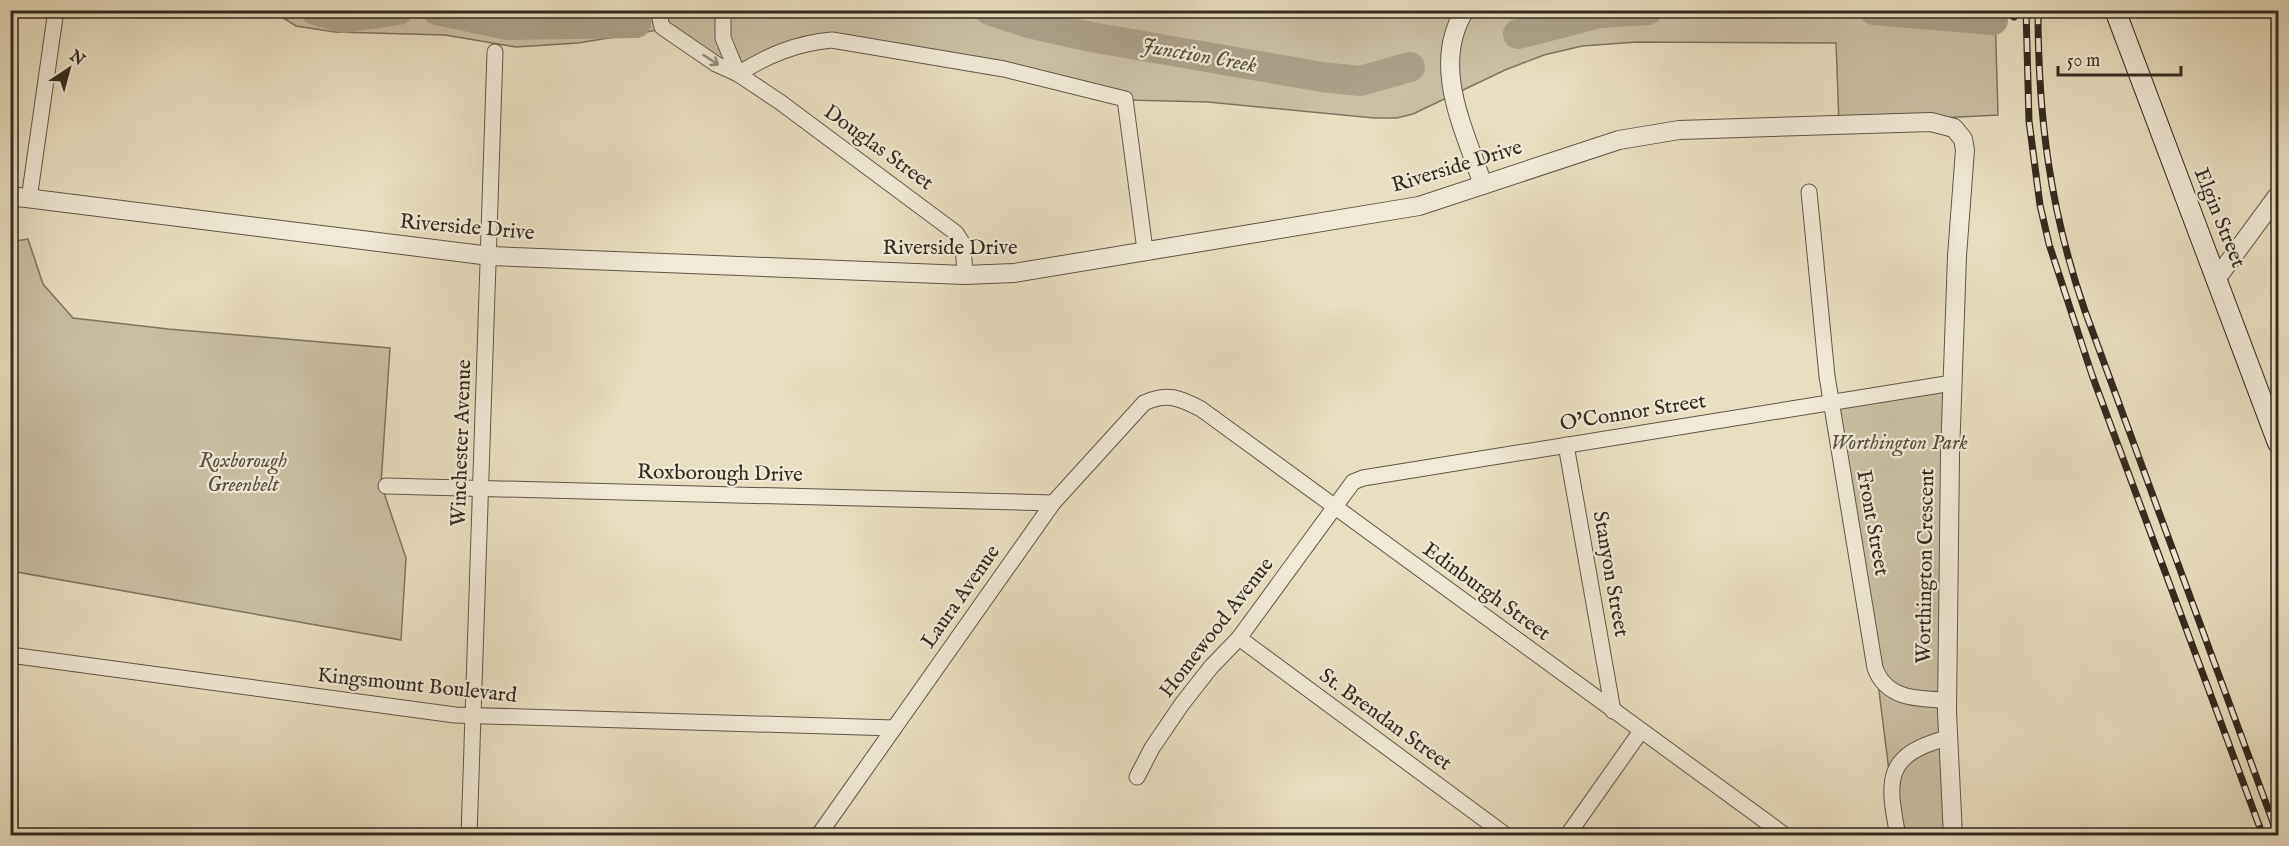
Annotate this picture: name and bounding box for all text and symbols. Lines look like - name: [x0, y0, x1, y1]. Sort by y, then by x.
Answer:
- water label: Junction Creek: [1139, 32, 1259, 80]
- north arrow: [39, 39, 99, 99]
- scale bar: [2058, 39, 2181, 77]
- text: N: [64, 46, 88, 71]
- text: 50 m: [2067, 50, 2100, 73]
- one-way arrow: [702, 54, 719, 66]
- street label: Douglas Street: [818, 99, 938, 197]
- street label: Riverside Drive: [1388, 134, 1526, 200]
- street label: Elgin Street: [2187, 164, 2251, 272]
- street label: Riverside Drive: [398, 209, 536, 247]
- street label: Riverside Drive: [882, 235, 1018, 262]
- street label: Winchester Avenue: [446, 359, 478, 527]
- street label: O'Connor Street: [1558, 388, 1708, 438]
- park label: Worthington Park: [1830, 430, 1968, 457]
- park label: Roxborough Greenbelt: [199, 448, 287, 499]
- street label: Roxborough Drive: [637, 459, 803, 489]
- street label: Front Street: [1849, 468, 1895, 578]
- street label: Worthington Crescent: [1911, 468, 1941, 664]
- street label: Stanyon Street: [1586, 509, 1634, 639]
- street label: Edinburgh Street: [1417, 537, 1555, 647]
- street label: Laura Avenue: [915, 540, 1007, 654]
- street label: Homewood Avenue: [1154, 552, 1281, 704]
- street label: Kingsmount Boulevard: [316, 662, 519, 710]
- street label: St. Brendan Street: [1313, 663, 1457, 777]

